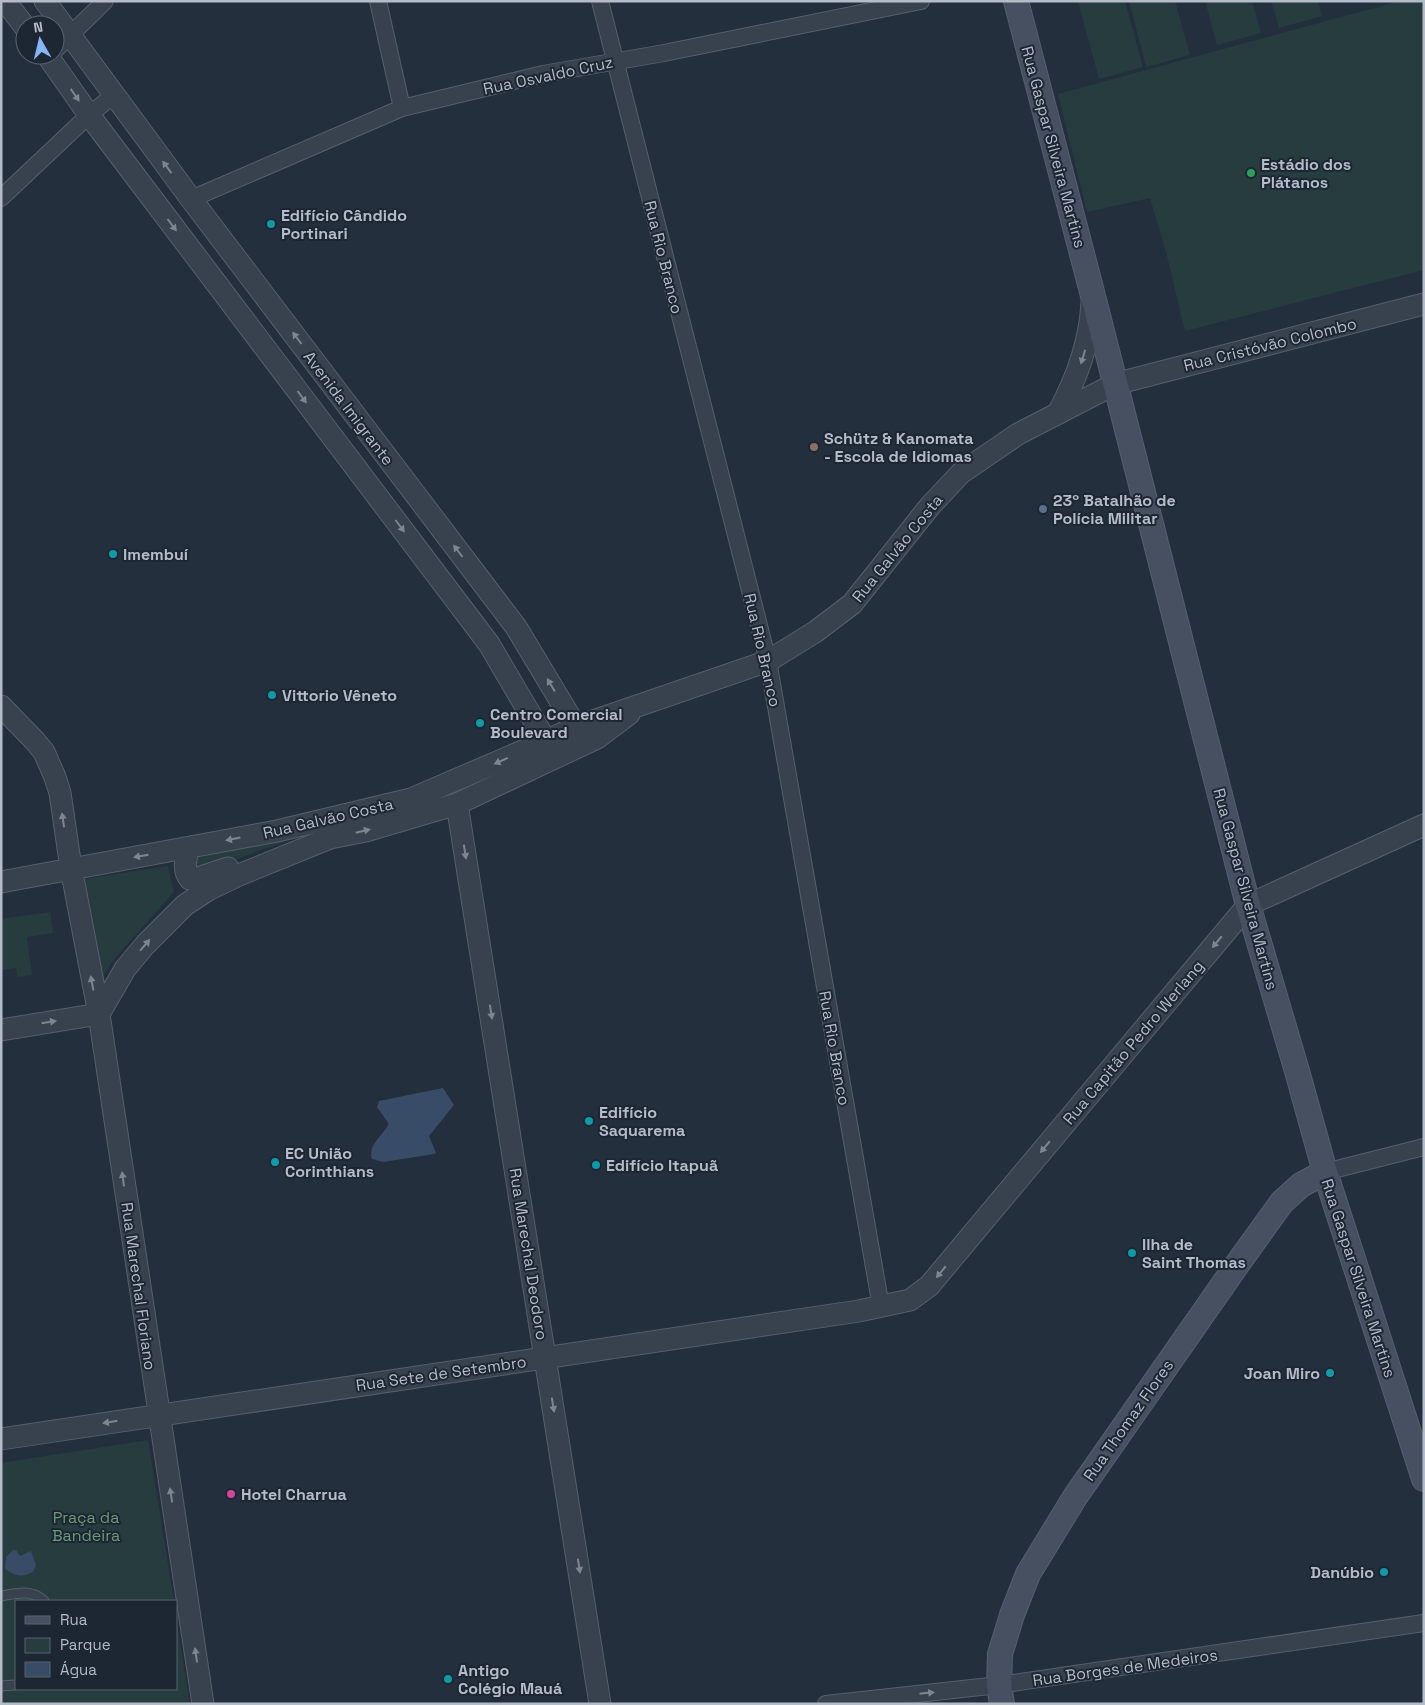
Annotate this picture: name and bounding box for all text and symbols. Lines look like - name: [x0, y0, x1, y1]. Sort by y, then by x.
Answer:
- north arrow: [15, 15, 65, 65]
- text: N: [32, 18, 44, 37]
- street label: Rua Gaspar Silveira Martins: [1016, 44, 1091, 250]
- street label: Rua Osvaldo Cruz: [481, 51, 615, 100]
- one-way arrow: [70, 88, 80, 102]
- place label: Estádio dos Plátanos: [1261, 154, 1351, 193]
- one-way arrow: [162, 160, 172, 174]
- marker: Estádio dos Plátanos: [1245, 167, 1257, 179]
- street label: Rua Rio Branco: [639, 198, 688, 316]
- place label: Edifício Cândido Portinari: [281, 205, 407, 244]
- one-way arrow: [167, 218, 177, 232]
- marker: Edifício Cândido Portinari: [265, 218, 277, 230]
- street label: Rua Cristóvão Colombo: [1181, 313, 1359, 376]
- one-way arrow: [291, 332, 302, 345]
- street label: Avenida Imigrante: [299, 347, 398, 470]
- one-way arrow: [1078, 350, 1086, 365]
- one-way arrow: [297, 390, 307, 404]
- place label: Schütz & Kanomata - Escola de Idiomas: [824, 428, 974, 467]
- marker: Schütz & Kanomata - Escola de Idiomas: [808, 441, 820, 453]
- street label: Rua Galvão Costa: [847, 490, 947, 607]
- place label: 23º Batalhão de Polícia Militar: [1053, 490, 1176, 529]
- marker: 23º Batalhão de Polícia Militar: [1037, 503, 1049, 515]
- one-way arrow: [395, 519, 405, 533]
- place label: Imembuí: [123, 544, 189, 565]
- one-way arrow: [453, 545, 464, 558]
- marker: Imembuí: [107, 548, 119, 560]
- street label: Rua Rio Branco: [739, 591, 786, 709]
- one-way arrow: [546, 678, 555, 691]
- place label: Vittorio Vêneto: [282, 685, 397, 706]
- marker: Vittorio Vêneto: [266, 689, 278, 701]
- place label: Centro Comercial Boulevard: [490, 704, 623, 743]
- marker: Centro Comercial Boulevard: [474, 717, 486, 729]
- one-way arrow: [494, 757, 508, 765]
- street label: Rua Gaspar Silveira Martins: [1208, 786, 1283, 992]
- street label: Rua Galvão Costa: [261, 793, 395, 844]
- one-way arrow: [59, 812, 67, 828]
- one-way arrow: [355, 827, 370, 835]
- one-way arrow: [225, 836, 241, 844]
- one-way arrow: [461, 844, 469, 860]
- one-way arrow: [133, 853, 149, 861]
- one-way arrow: [1211, 935, 1222, 948]
- one-way arrow: [140, 939, 151, 952]
- street label: Rua Capitão Pedro Werlang: [1058, 956, 1208, 1129]
- one-way arrow: [88, 975, 96, 991]
- street label: Rua Rio Branco: [814, 989, 855, 1107]
- one-way arrow: [487, 1005, 495, 1021]
- one-way arrow: [42, 1018, 58, 1026]
- place label: Edifício Saquarema: [599, 1102, 685, 1141]
- marker: Edifício Saquarema: [583, 1115, 595, 1127]
- one-way arrow: [1040, 1141, 1051, 1153]
- place label: EC União Corinthians: [285, 1143, 374, 1182]
- place label: Edifício Itapuã: [606, 1155, 718, 1176]
- marker: EC União Corinthians: [269, 1156, 281, 1168]
- marker: Edifício Itapuã: [590, 1159, 602, 1171]
- street label: Rua Marechal Deodoro: [505, 1167, 552, 1342]
- one-way arrow: [119, 1170, 127, 1186]
- street label: Rua Gaspar Silveira Martins: [1316, 1176, 1401, 1380]
- street label: Rua Marechal Floriano: [116, 1201, 161, 1371]
- place label: Ilha de Saint Thomas: [1142, 1234, 1246, 1273]
- marker: Ilha de Saint Thomas: [1126, 1247, 1138, 1259]
- one-way arrow: [935, 1265, 946, 1278]
- street label: Rua Sete de Setembro: [354, 1351, 528, 1396]
- street label: Rua Thomaz Flores: [1079, 1356, 1178, 1485]
- place label: Joan Miro: [1244, 1363, 1320, 1384]
- marker: Joan Miro: [1324, 1367, 1336, 1379]
- one-way arrow: [550, 1398, 558, 1414]
- one-way arrow: [102, 1419, 118, 1427]
- place label: Hotel Charrua: [241, 1484, 347, 1505]
- one-way arrow: [167, 1487, 175, 1503]
- marker: Hotel Charrua: [225, 1488, 237, 1500]
- park label: Praça da Bandeira: [52, 1507, 120, 1546]
- one-way arrow: [575, 1558, 583, 1574]
- place label: Danúbio: [1310, 1562, 1374, 1583]
- marker: Danúbio: [1378, 1566, 1390, 1578]
- legend: [15, 1600, 178, 1690]
- text: Rua: [60, 1610, 88, 1629]
- text: Parque: [60, 1635, 111, 1654]
- street label: Rua Borges de Medeiros: [1031, 1644, 1219, 1691]
- one-way arrow: [192, 1647, 200, 1663]
- text: Água: [60, 1660, 97, 1679]
- place label: Antigo Colégio Mauá: [458, 1660, 562, 1699]
- marker: Antigo Colégio Mauá: [442, 1673, 454, 1685]
- one-way arrow: [919, 1689, 935, 1697]

